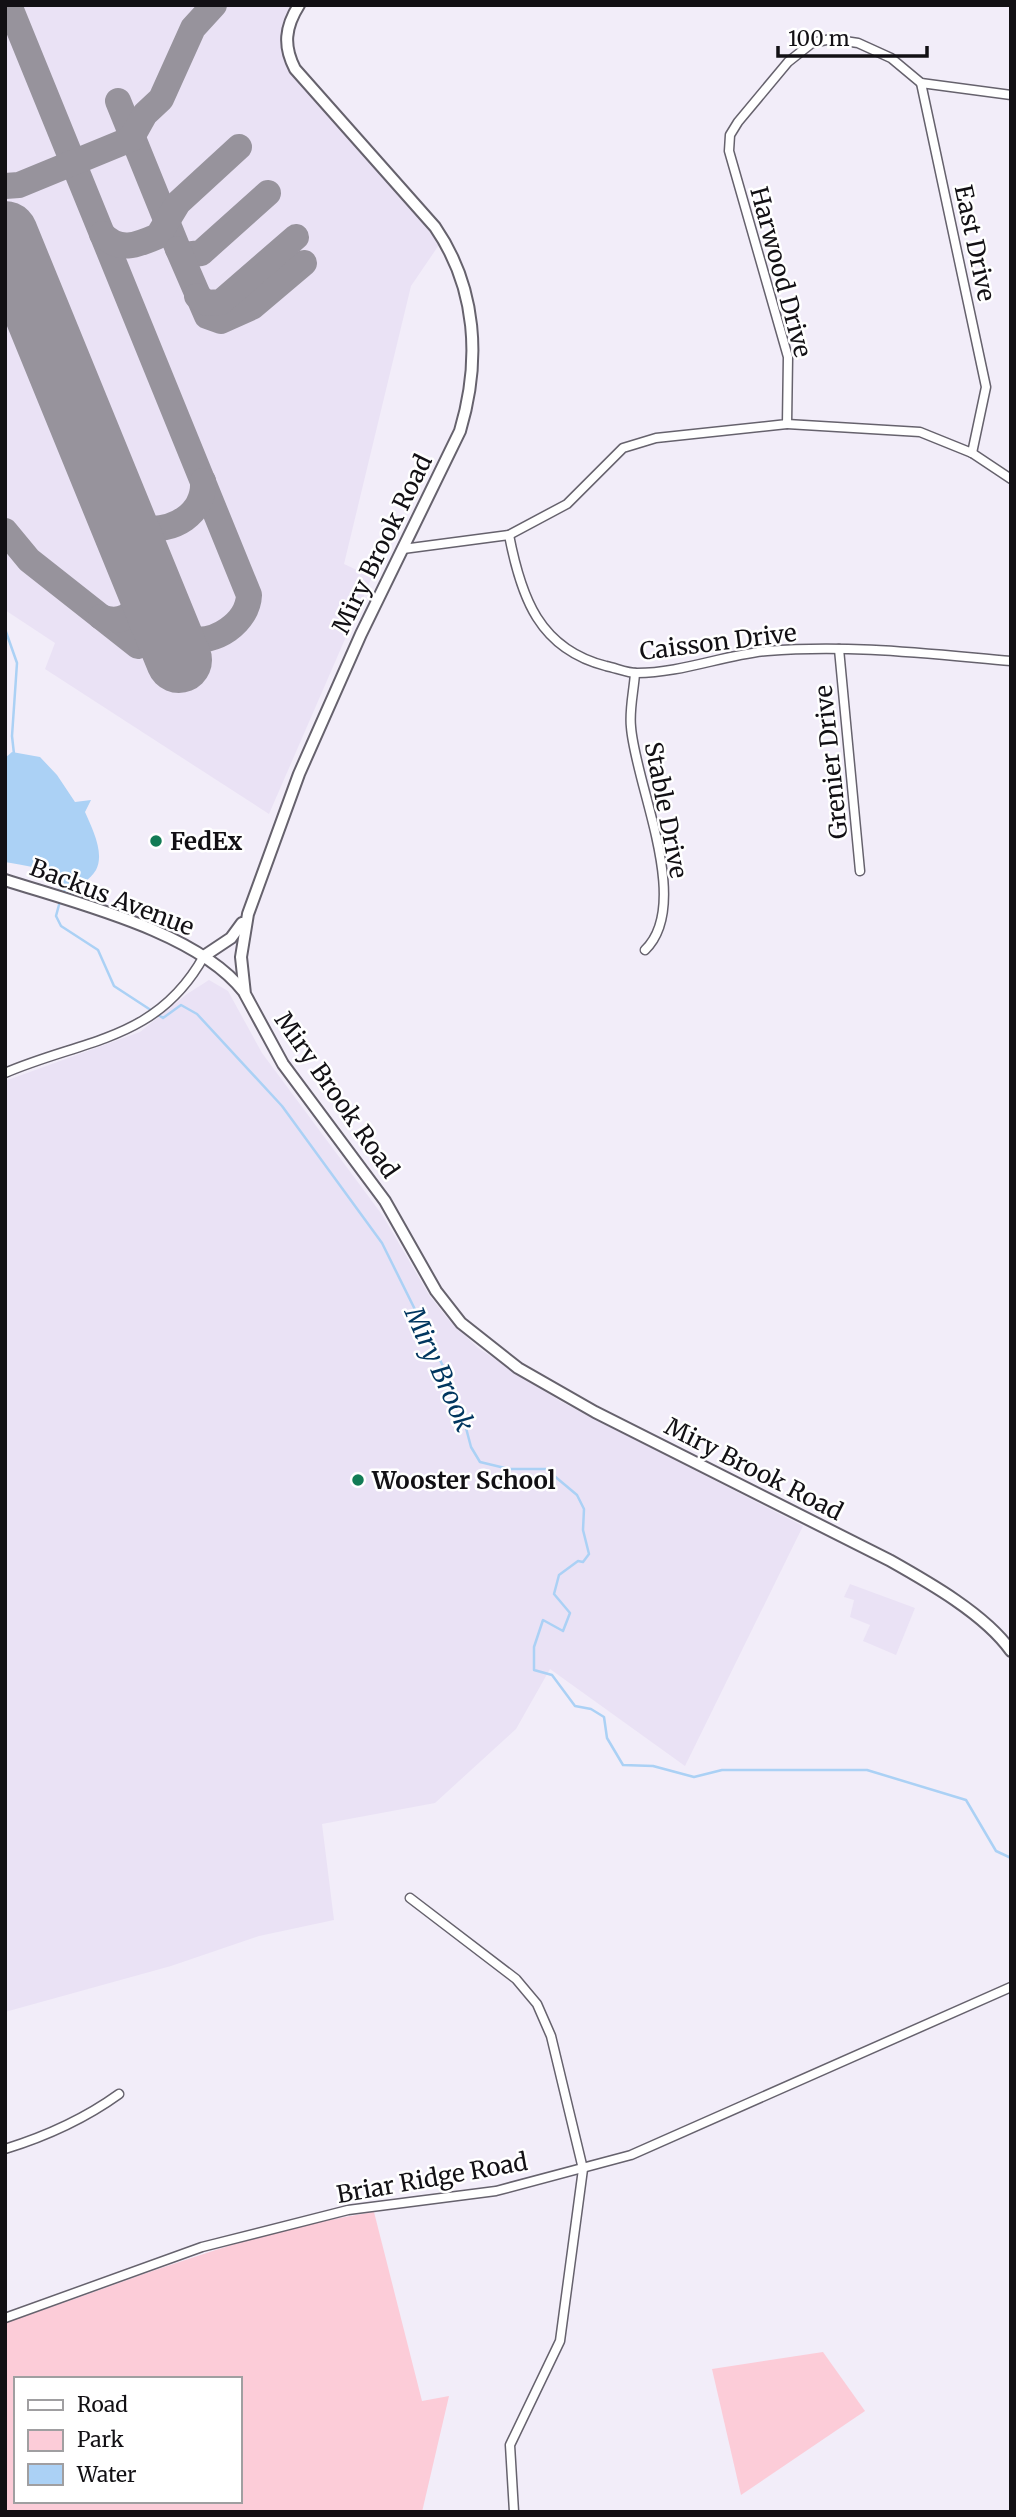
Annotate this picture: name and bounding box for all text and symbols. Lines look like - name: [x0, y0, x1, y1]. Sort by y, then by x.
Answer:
- scale bar: [778, 14, 927, 58]
- text: 100 m: [788, 25, 850, 52]
- street label: East Drive: [948, 182, 1002, 304]
- street label: Harwood Drive: [743, 183, 819, 361]
- street label: Miry Brook Road: [325, 449, 439, 639]
- street label: Caisson Drive: [638, 617, 798, 667]
- street label: Grenier Drive: [808, 683, 854, 841]
- street label: Stable Drive: [638, 739, 694, 881]
- place label: FedEx: [170, 826, 243, 857]
- marker: FedEx: [148, 833, 164, 849]
- street label: Backus Avenue: [26, 851, 198, 943]
- street label: Miry Brook Road: [268, 1006, 406, 1184]
- water label: Miry Brook: [397, 1301, 482, 1436]
- street label: Miry Brook Road: [660, 1411, 848, 1527]
- place label: Wooster School: [371, 1465, 556, 1496]
- marker: Wooster School: [350, 1472, 366, 1488]
- street label: Briar Ridge Road: [334, 2146, 530, 2210]
- legend: [14, 2377, 242, 2503]
- text: Road: [77, 2391, 128, 2418]
- text: Park: [77, 2426, 124, 2453]
- text: Water: [76, 2461, 136, 2488]

